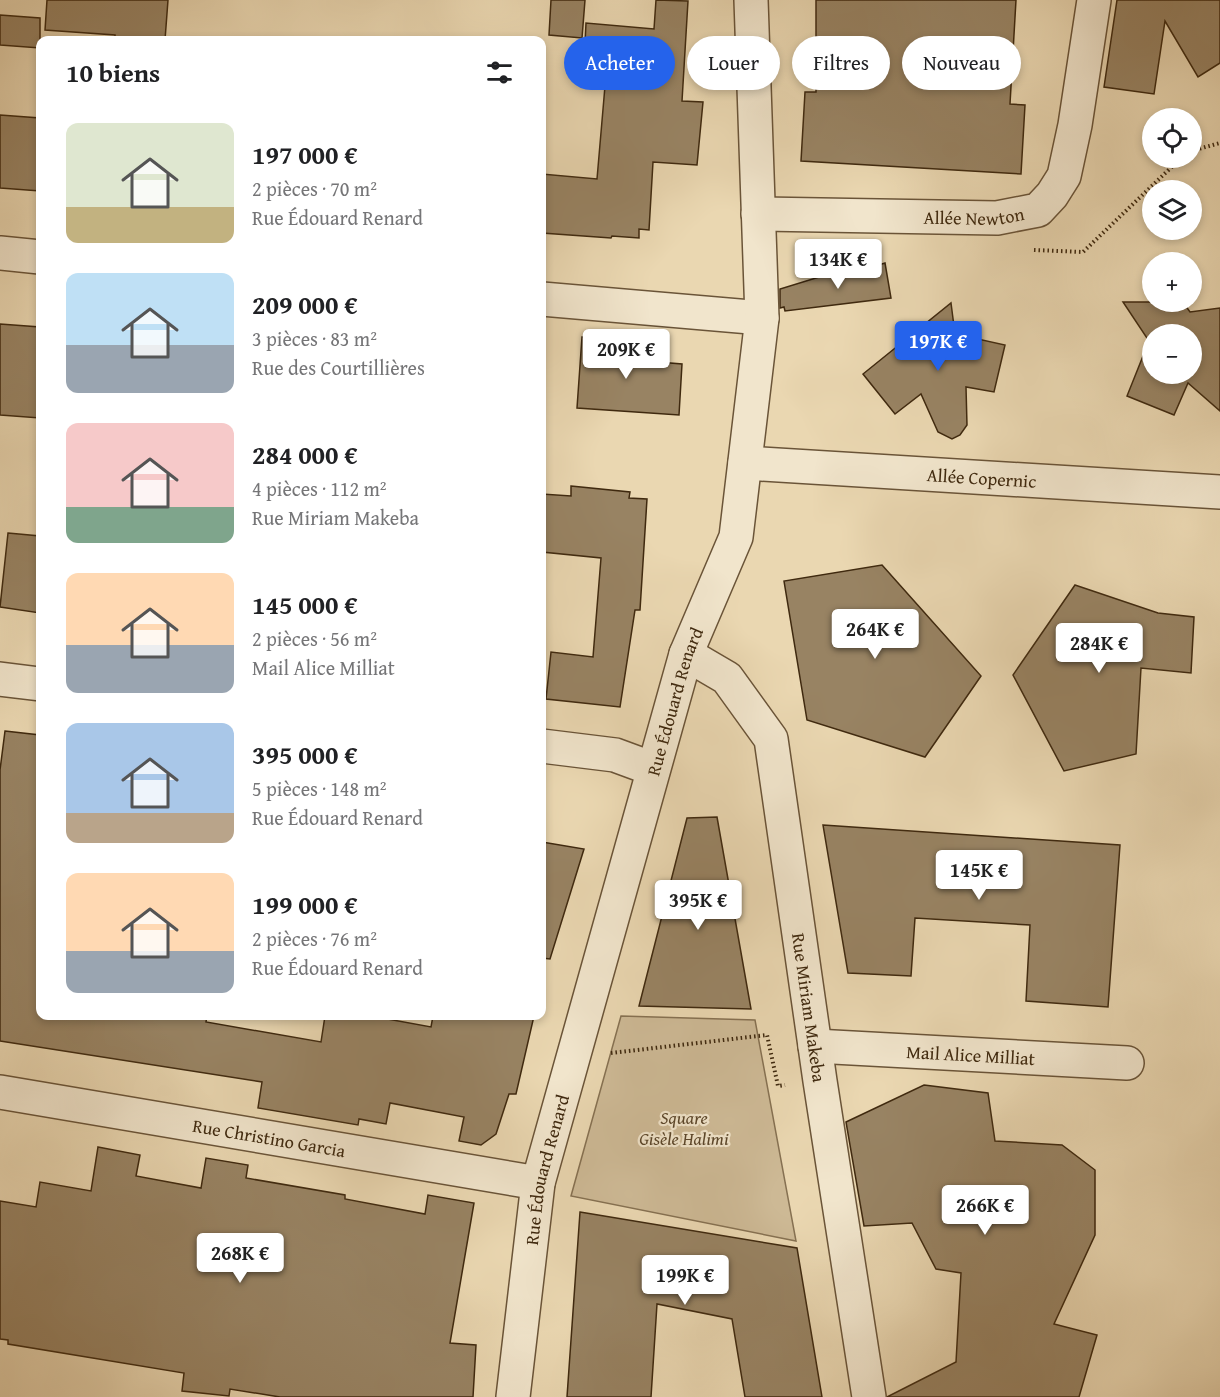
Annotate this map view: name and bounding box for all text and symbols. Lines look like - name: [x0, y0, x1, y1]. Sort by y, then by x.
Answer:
- chip: Acheter: [564, 36, 675, 90]
- chip: Louer: [687, 36, 780, 90]
- chip: Filtres: [792, 36, 890, 90]
- chip: Nouveau: [902, 36, 1021, 90]
- text: 10 biens: [66, 53, 160, 92]
- icon: filters: [483, 56, 516, 89]
- map controls: [1142, 108, 1202, 384]
- button: locate: [1142, 108, 1202, 168]
- text: 197 000 €: [252, 135, 358, 174]
- icon: home: [114, 147, 186, 219]
- text: 2 pièces · 70 m²: [252, 174, 377, 203]
- button: layers: [1142, 180, 1202, 240]
- street label: Allée Newton: [923, 200, 1026, 232]
- text: Rue Édouard Renard: [252, 203, 423, 232]
- pin: 134K €: [789, 239, 887, 290]
- text: 134K €: [809, 244, 867, 273]
- button: +: [1142, 252, 1202, 312]
- text: 209 000 €: [252, 285, 358, 324]
- icon: home: [114, 297, 186, 369]
- pin: 197K €: [889, 321, 987, 372]
- text: 3 pièces · 83 m²: [252, 324, 377, 353]
- button: −: [1142, 324, 1202, 384]
- text: 197K €: [909, 326, 967, 355]
- pin: 209K €: [577, 329, 675, 380]
- text: 209K €: [597, 334, 655, 363]
- text: Rue des Courtillières: [252, 353, 425, 382]
- text: 284 000 €: [252, 435, 358, 474]
- icon: home: [114, 447, 186, 519]
- street label: Allée Copernic: [926, 461, 1037, 494]
- text: 4 pièces · 112 m²: [252, 474, 387, 503]
- text: Rue Miriam Makeba: [252, 503, 419, 532]
- text: 145 000 €: [252, 585, 358, 624]
- icon: home: [114, 597, 186, 669]
- pin: 264K €: [826, 609, 924, 660]
- text: 264K €: [846, 614, 904, 643]
- street label: Rue Édouard Renard: [639, 622, 710, 779]
- pin: 284K €: [1050, 623, 1148, 674]
- text: 2 pièces · 56 m²: [252, 624, 377, 653]
- text: 284K €: [1070, 628, 1128, 657]
- text: Mail Alice Milliat: [252, 653, 395, 682]
- text: 395 000 €: [252, 735, 358, 774]
- icon: home: [114, 747, 186, 819]
- text: 5 pièces · 148 m²: [252, 774, 387, 803]
- text: Rue Édouard Renard: [252, 803, 423, 832]
- pin: 145K €: [930, 850, 1028, 901]
- text: 145K €: [950, 855, 1008, 884]
- pin: 395K €: [649, 880, 747, 931]
- text: 199 000 €: [252, 885, 358, 924]
- text: 395K €: [669, 885, 727, 914]
- icon: home: [114, 897, 186, 969]
- text: 2 pièces · 76 m²: [252, 924, 377, 953]
- street label: Rue Miriam Makeba: [785, 931, 834, 1084]
- text: Rue Édouard Renard: [252, 953, 423, 982]
- street label: Mail Alice Milliat: [906, 1038, 1036, 1072]
- street label: Rue Édouard Renard: [517, 1091, 576, 1247]
- park label: Square Gisèle Halimi: [639, 1104, 729, 1152]
- street label: Rue Christino Garcia: [191, 1111, 348, 1164]
- pin: 266K €: [936, 1185, 1034, 1236]
- text: 266K €: [956, 1190, 1014, 1219]
- pin: 268K €: [191, 1233, 289, 1284]
- text: 268K €: [211, 1238, 269, 1267]
- pin: 199K €: [636, 1255, 734, 1306]
- text: 199K €: [656, 1260, 714, 1289]

